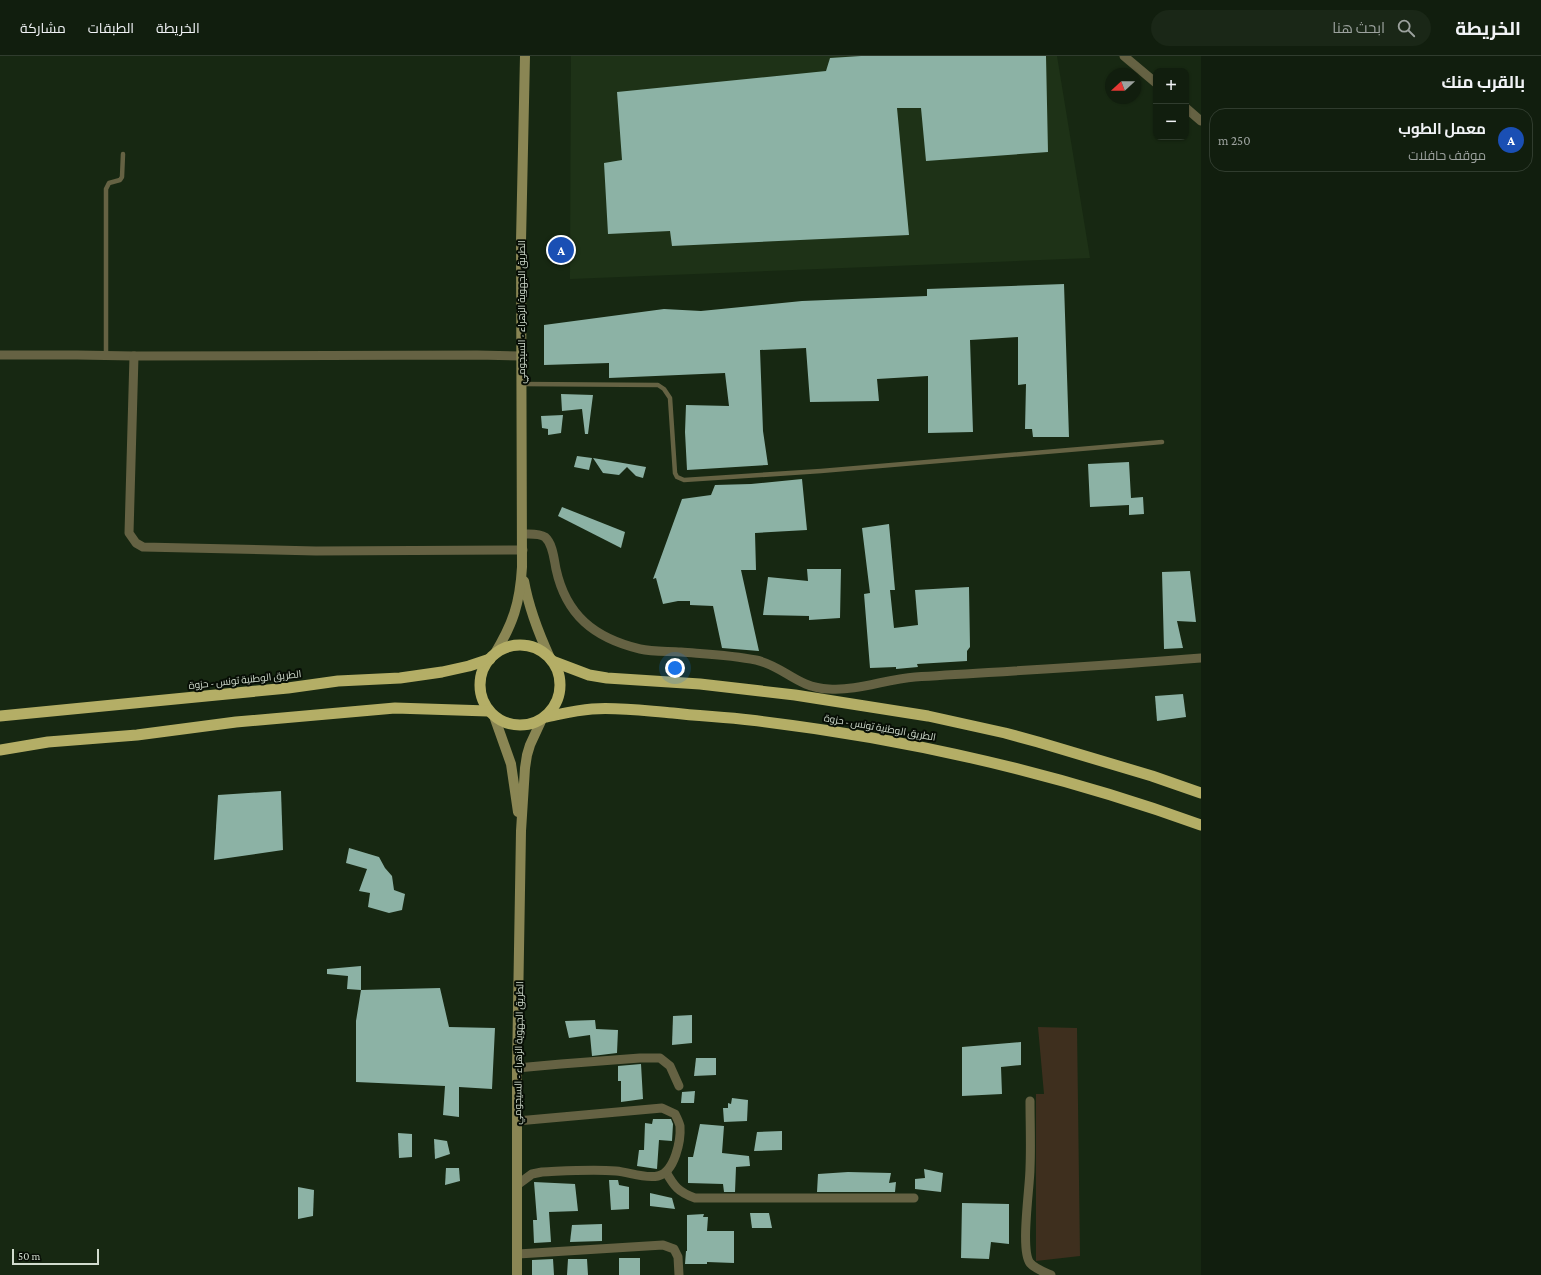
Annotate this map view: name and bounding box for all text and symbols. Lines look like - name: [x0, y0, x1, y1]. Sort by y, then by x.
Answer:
- search box: [1151, 10, 1431, 46]
- icon: search: [1395, 17, 1417, 39]
- text: الخريطة: [1455, 18, 1521, 39]
- text: مشاركة: [20, 20, 66, 36]
- text: الطبقات: [88, 20, 134, 36]
- text: الخريطة: [156, 20, 200, 36]
- text: ابحث هنا: [1332, 20, 1385, 36]
- north arrow: [1105, 68, 1141, 104]
- map controls: [1153, 68, 1189, 140]
- button: +: [1153, 68, 1189, 104]
- text: بالقرب منك: [1442, 73, 1525, 92]
- button: −: [1153, 104, 1189, 140]
- text: معمل الطوب: [1398, 121, 1486, 137]
- text: 250 m: [1218, 133, 1251, 148]
- text: A: [1507, 133, 1515, 148]
- text: موقف حافلات: [1408, 148, 1486, 163]
- pin: A: [548, 235, 574, 265]
- street label: الطريق الجهوية الزهراء - السيجومي: [516, 240, 529, 384]
- your location: [665, 658, 685, 678]
- street label: الطريق الوطنية تونس - حزوة: [188, 668, 302, 692]
- street label: الطريق الوطنية تونس - حزوة: [823, 712, 937, 744]
- street label: الطريق الجهوية الزهراء - السيجومي: [512, 981, 527, 1125]
- scale bar: [12, 1247, 99, 1266]
- text: 50 m: [18, 1250, 40, 1262]

